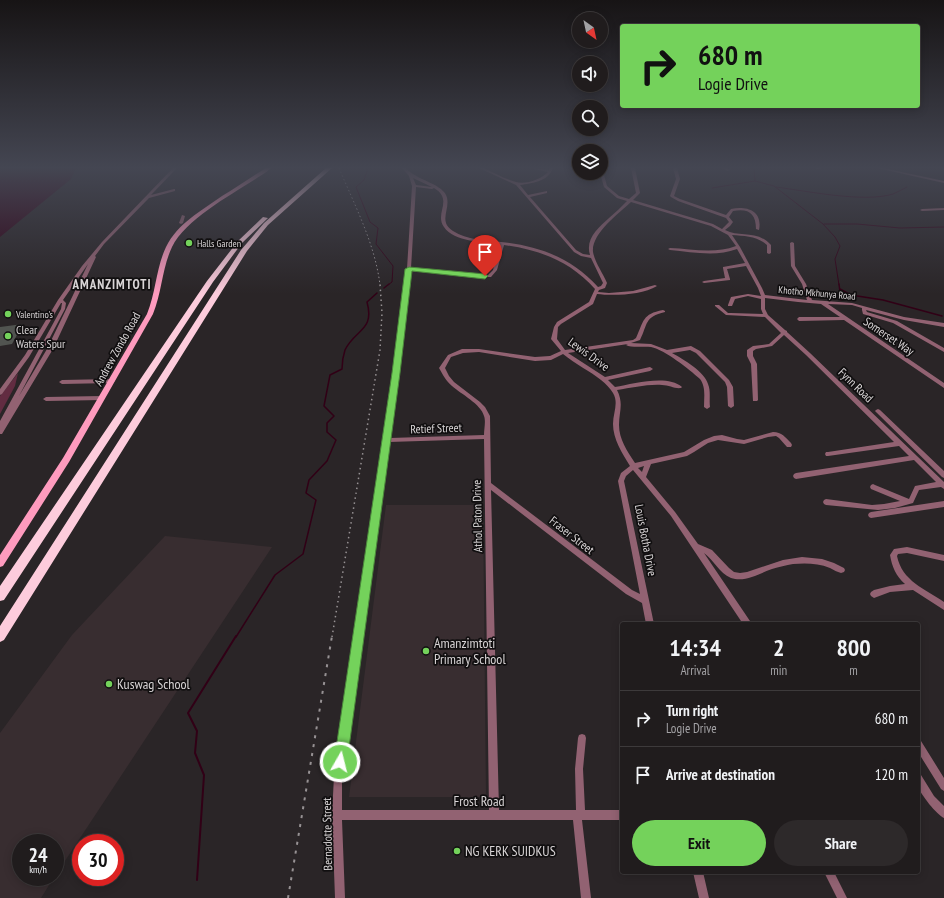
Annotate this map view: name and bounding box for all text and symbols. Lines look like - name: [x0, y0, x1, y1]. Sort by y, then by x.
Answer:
- north arrow: [572, 12, 608, 48]
- map controls: [572, 12, 608, 180]
- text: 680 m: [698, 36, 762, 73]
- icon: right: [632, 40, 684, 92]
- button: sound: [572, 56, 608, 92]
- text: Logie Drive: [698, 72, 768, 95]
- button: search: [572, 100, 608, 136]
- button: layers: [572, 144, 608, 180]
- pin: [468, 235, 502, 276]
- place label: Halls Garden: [197, 237, 241, 250]
- marker: Halls Garden: [184, 238, 194, 248]
- icon: arrive: [474, 241, 496, 263]
- district label: AMANZIMTOTI: [71, 276, 152, 293]
- street label: Khotho Mkhunya Road: [778, 283, 856, 303]
- place label: Valentino's: [15, 308, 54, 321]
- marker: Valentino's: [3, 309, 13, 319]
- street label: Andrew Zondo Road: [91, 309, 143, 389]
- street label: Somerset Way: [861, 314, 918, 359]
- place label: Clear Waters Spur: [16, 322, 66, 351]
- marker: Clear Waters Spur: [3, 331, 13, 341]
- street label: Lewis Drive: [565, 334, 613, 374]
- street label: Fynn Road: [835, 365, 877, 405]
- street label: Retief Street: [410, 420, 463, 436]
- street label: Athol Paton Drive: [469, 480, 485, 552]
- street label: Louis Botha Drive: [632, 503, 660, 577]
- street label: Fraser Street: [547, 513, 598, 558]
- text: 14:34: [669, 632, 721, 663]
- text: 2: [773, 632, 784, 663]
- text: 800: [836, 632, 871, 663]
- place label: Amanzimtoti Primary School: [434, 634, 506, 668]
- marker: Amanzimtoti Primary School: [421, 646, 431, 656]
- text: Arrival: [680, 662, 710, 679]
- text: min: [770, 662, 787, 679]
- text: m: [849, 662, 858, 679]
- place label: Kuswag School: [117, 675, 191, 693]
- marker: Kuswag School: [104, 679, 114, 689]
- text: Turn right: [666, 701, 718, 720]
- icon: right: [632, 708, 654, 730]
- text: 680 m: [875, 709, 908, 728]
- text: Logie Drive: [666, 720, 717, 737]
- position arrow: [319, 741, 361, 783]
- icon: arrive: [632, 764, 654, 786]
- text: Arrive at destination: [666, 765, 775, 784]
- text: 120 m: [875, 765, 908, 784]
- street label: Frost Road: [453, 792, 505, 810]
- street label: Bernadotte Street: [319, 797, 335, 871]
- button: Exit: [632, 820, 766, 866]
- button: Share: [774, 820, 908, 866]
- speed limit sign: 30: [72, 834, 124, 886]
- text: 24: [28, 842, 48, 868]
- place label: NG KERK SUIDKUS: [465, 842, 556, 860]
- marker: NG KERK SUIDKUS: [452, 846, 462, 856]
- text: km/h: [29, 863, 47, 876]

